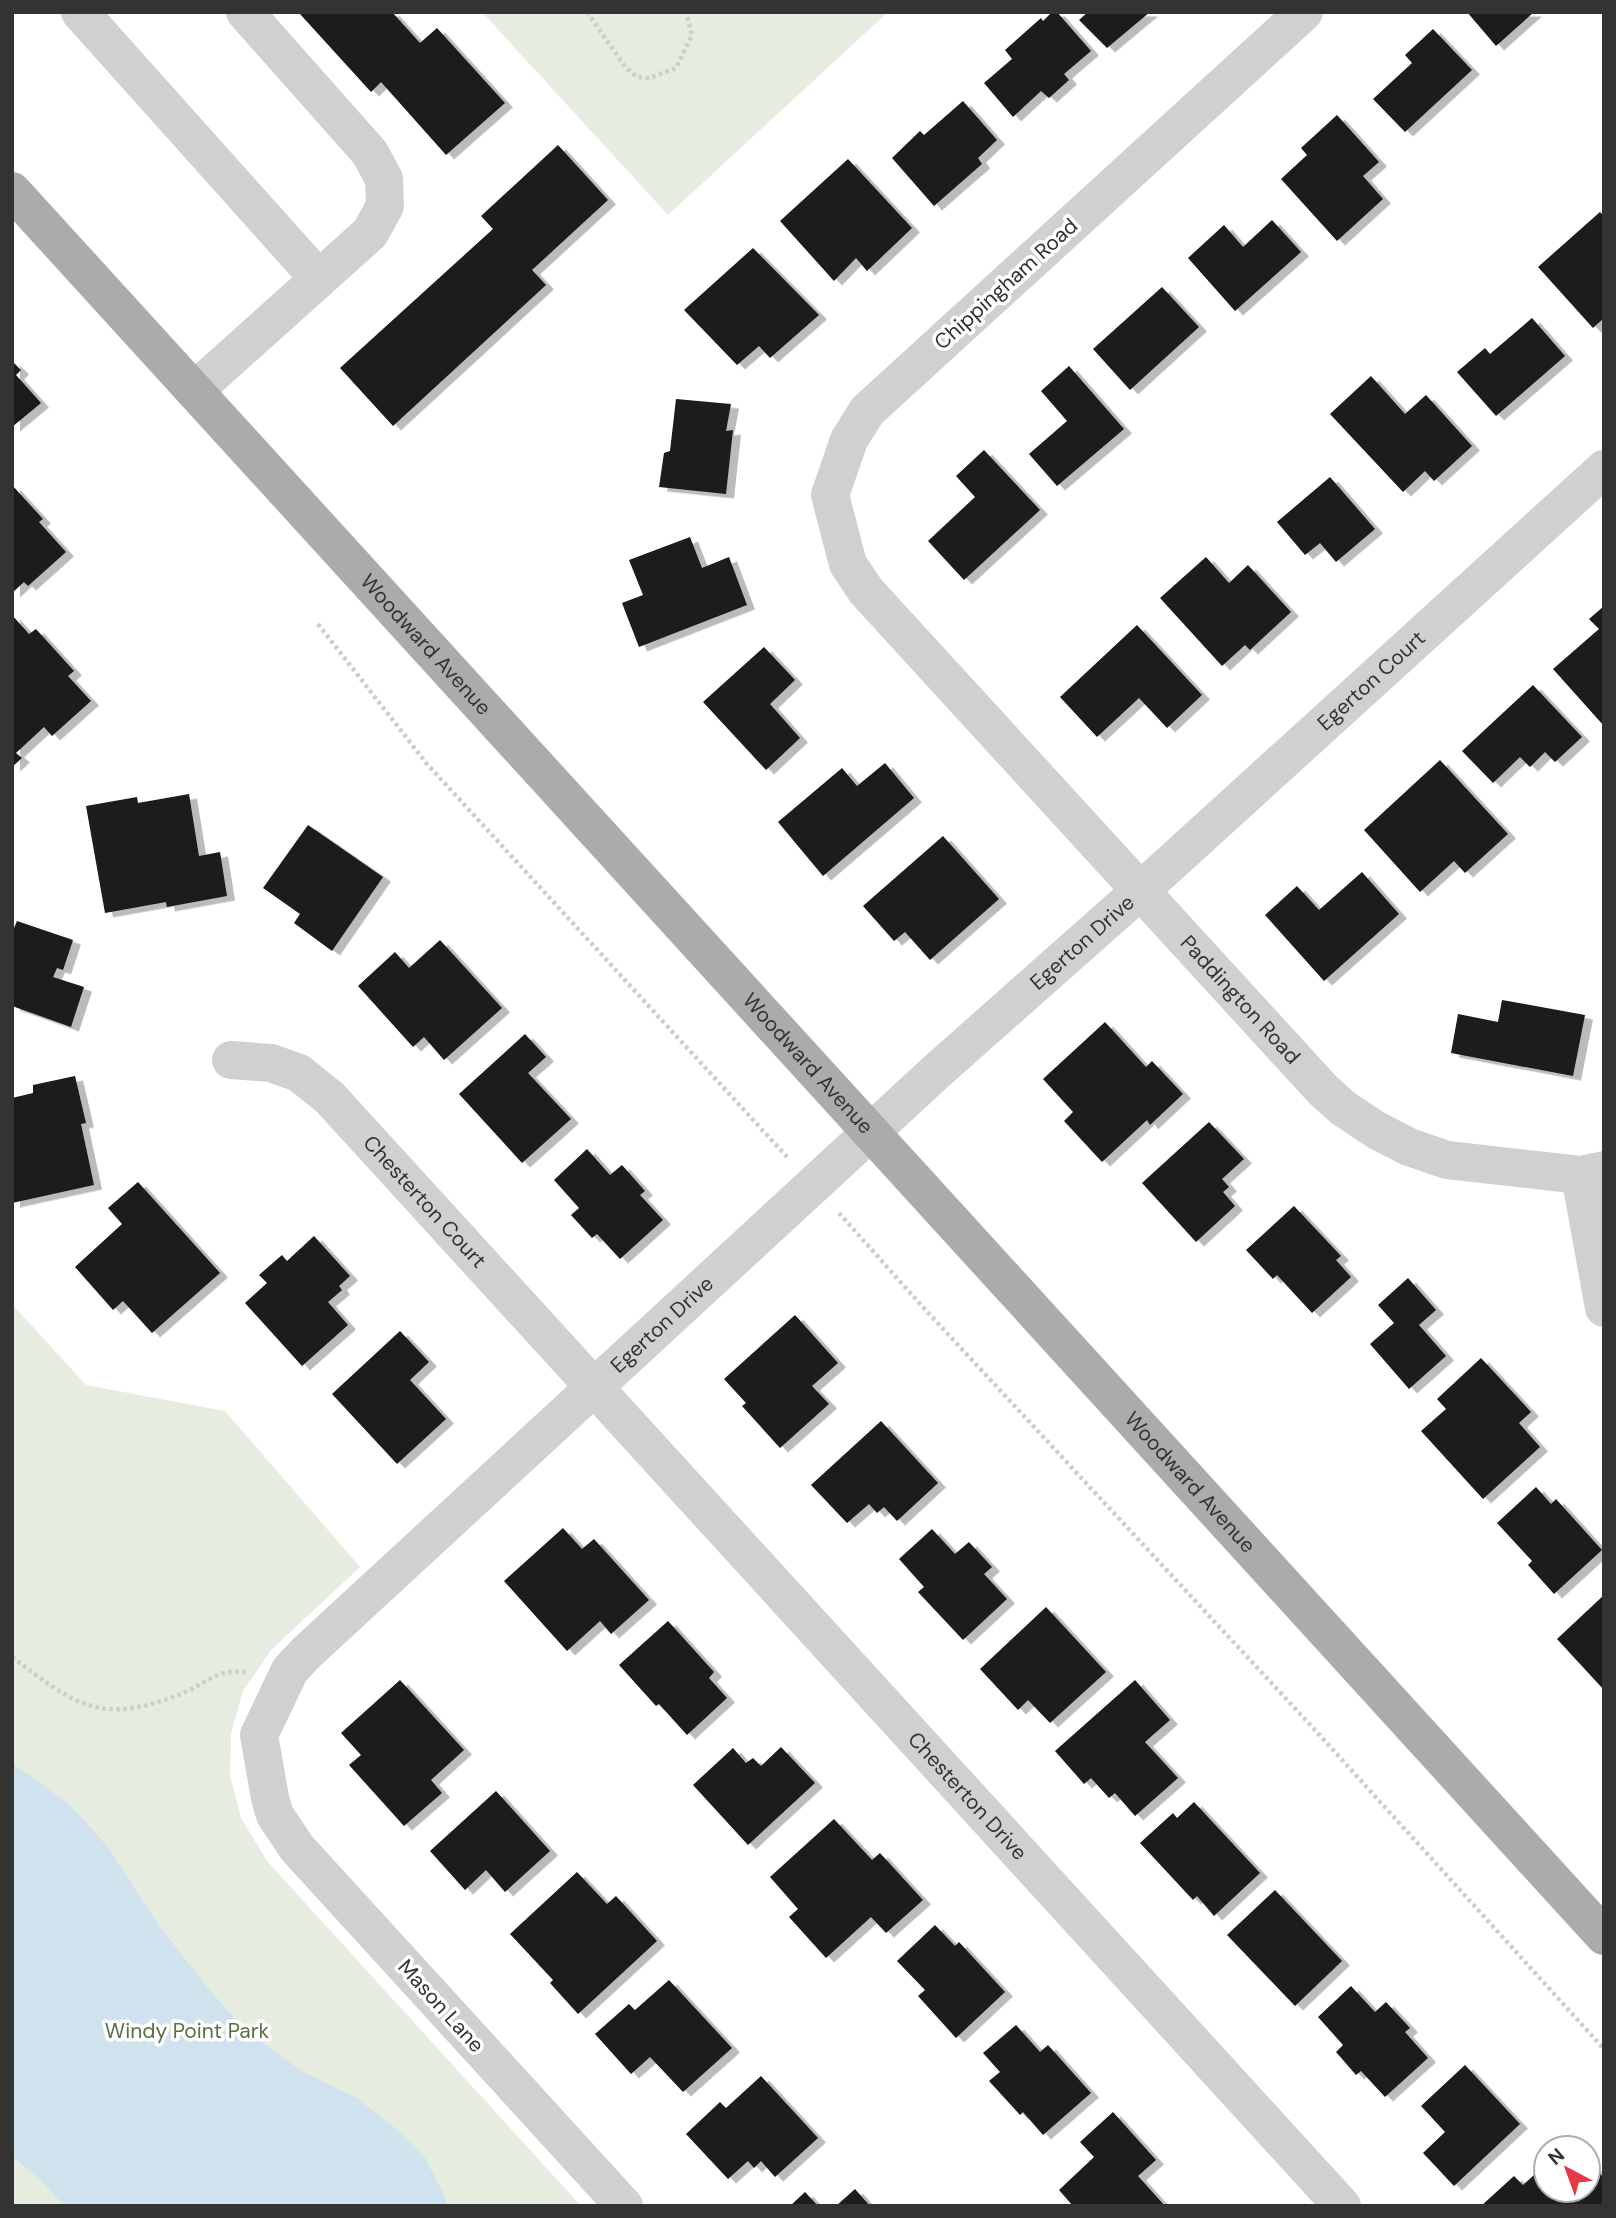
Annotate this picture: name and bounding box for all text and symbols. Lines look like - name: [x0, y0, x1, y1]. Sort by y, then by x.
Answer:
- street label: Chippingham Road: [928, 212, 1084, 356]
- street label: Woodward Avenue: [354, 568, 498, 721]
- street label: Egerton Court: [1311, 624, 1431, 737]
- street label: Egerton Drive: [1024, 888, 1140, 996]
- street label: Paddington Road: [1174, 929, 1306, 1070]
- street label: Woodward Avenue: [736, 987, 880, 1140]
- street label: Chesterton Court: [357, 1129, 492, 1274]
- street label: Egerton Drive: [605, 1270, 720, 1379]
- street label: Woodward Avenue: [1118, 1406, 1262, 1559]
- street label: Chesterton Drive: [902, 1726, 1033, 1866]
- street label: Mason Lane: [392, 1953, 490, 2059]
- park label: Windy Point Park: [105, 2017, 270, 2045]
- north arrow: [1532, 2134, 1602, 2204]
- text: N: [1543, 2143, 1570, 2171]

